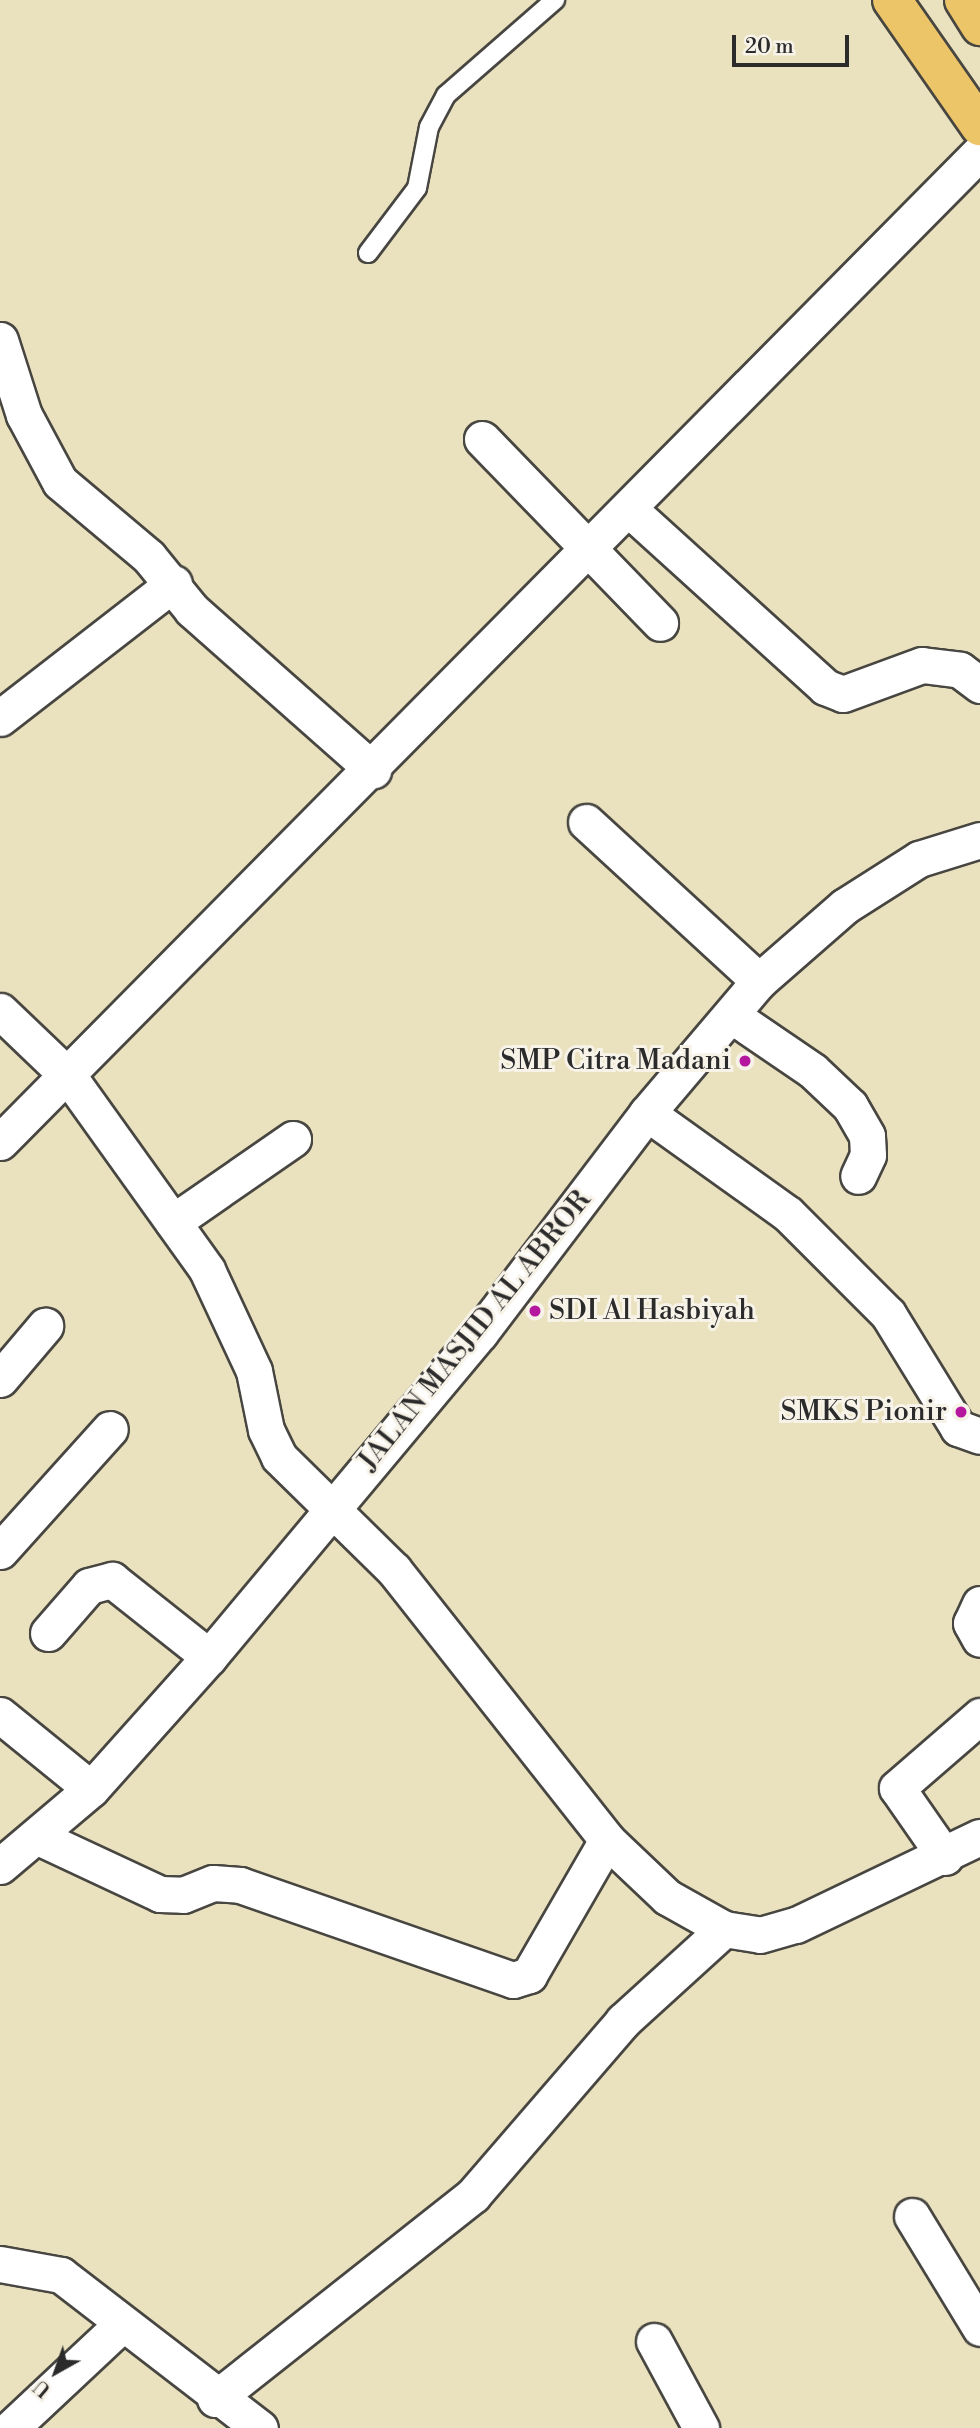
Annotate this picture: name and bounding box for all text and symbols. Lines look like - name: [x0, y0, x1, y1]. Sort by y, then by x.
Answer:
- scale bar: [735, 21, 852, 65]
- text: 20 m: [745, 34, 794, 60]
- place label: SMP Citra Madani: [500, 1044, 731, 1078]
- marker: SMP Citra Madani: [737, 1053, 753, 1069]
- street label: JALAN MASJID AL ABROR: [352, 1184, 598, 1478]
- place label: SDI Al Hasbiyah: [549, 1294, 755, 1328]
- marker: SDI Al Hasbiyah: [527, 1303, 543, 1319]
- place label: SMKS Pionir: [781, 1395, 947, 1429]
- marker: SMKS Pionir: [953, 1404, 969, 1420]
- north arrow: [21, 2337, 91, 2407]
- text: U: [29, 2374, 56, 2402]

